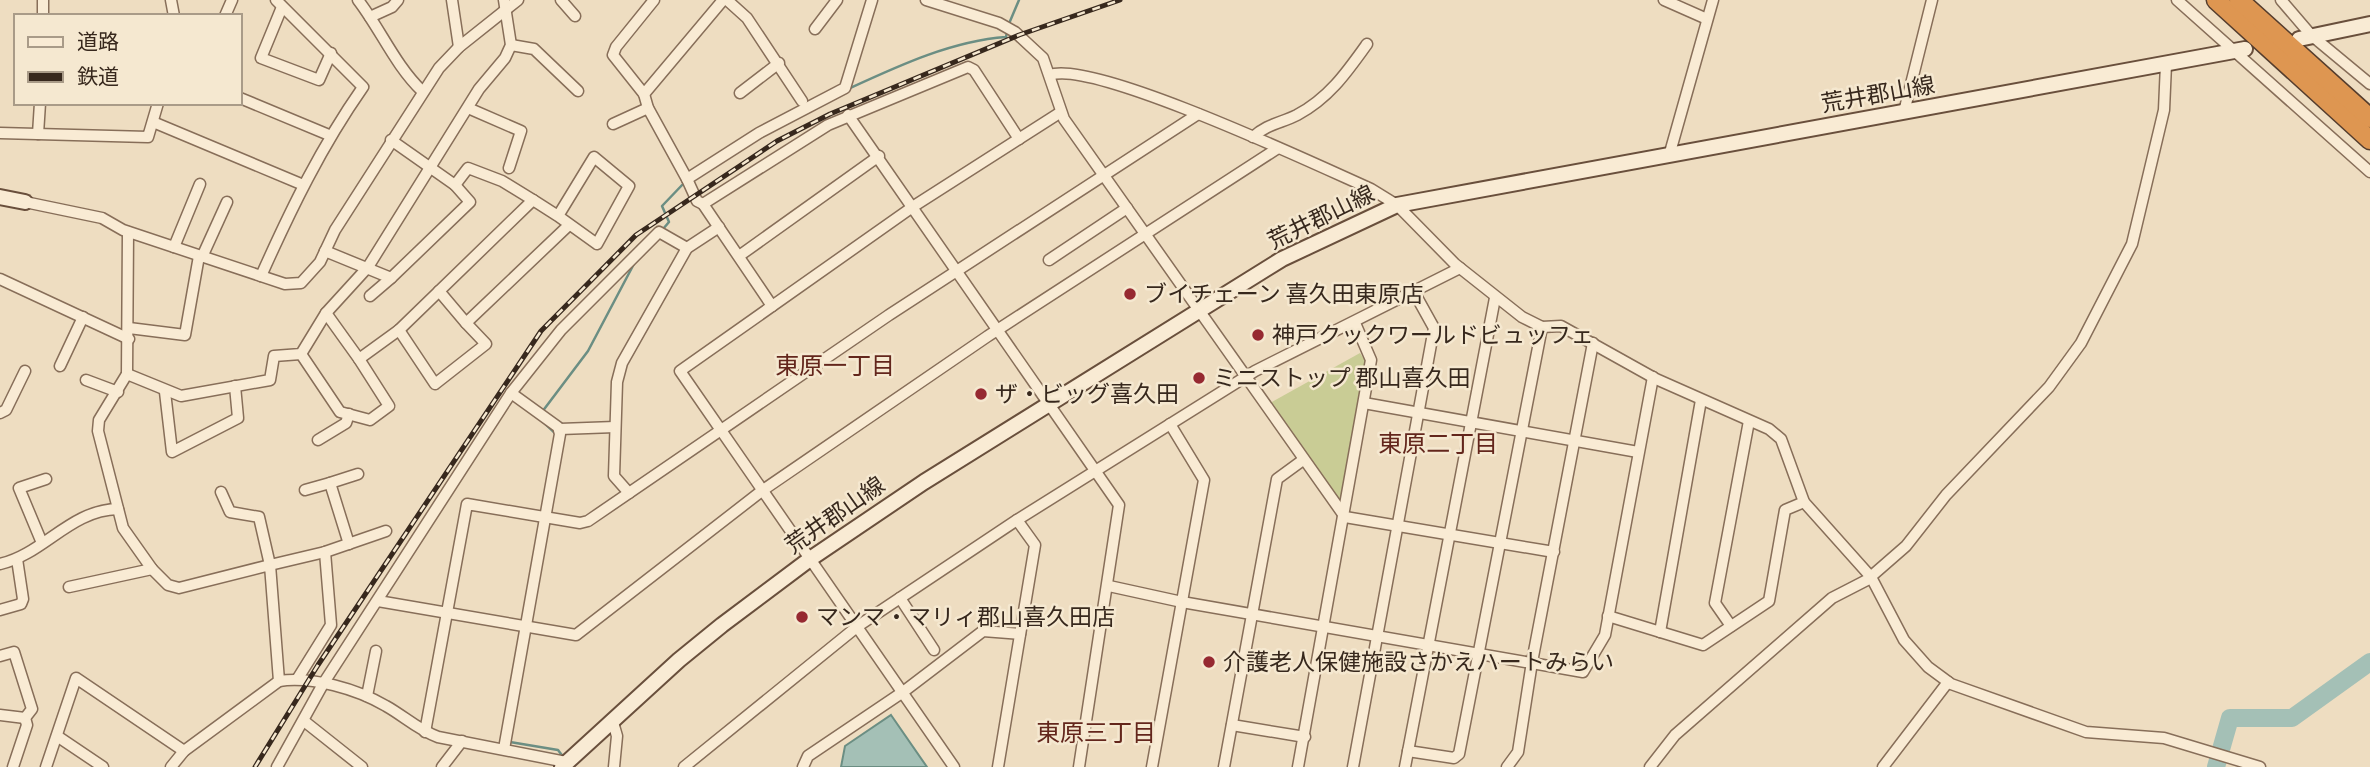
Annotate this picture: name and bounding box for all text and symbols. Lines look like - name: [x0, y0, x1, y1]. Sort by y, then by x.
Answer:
- legend: [14, 14, 242, 105]
- text: 道路: [77, 29, 119, 55]
- text: 鉄道: [77, 64, 119, 90]
- street label: 荒井郡山線: [1819, 70, 1937, 118]
- street label: 荒井郡山線: [1263, 179, 1379, 255]
- place label: ブイチェーン 喜久田東原店: [1144, 280, 1423, 308]
- marker: ブイチェーン 喜久田東原店: [1122, 286, 1138, 302]
- place label: 神戸クックワールドビュッフェ: [1272, 321, 1594, 349]
- marker: 神戸クックワールドビュッフェ: [1250, 327, 1266, 343]
- district label: 東原一丁目: [775, 352, 895, 380]
- place label: ミニストップ 郡山喜久田: [1213, 364, 1471, 392]
- marker: ミニストップ 郡山喜久田: [1191, 370, 1207, 386]
- place label: ザ・ビッグ喜久田: [995, 380, 1179, 408]
- marker: ザ・ビッグ喜久田: [973, 386, 989, 402]
- district label: 東原二丁目: [1378, 430, 1498, 458]
- street label: 荒井郡山線: [780, 471, 890, 559]
- place label: マンマ・マリィ郡山喜久田店: [816, 603, 1115, 631]
- marker: マンマ・マリィ郡山喜久田店: [794, 609, 810, 625]
- place label: 介護老人保健施設さかえハートみらい: [1223, 648, 1614, 676]
- marker: 介護老人保健施設さかえハートみらい: [1201, 654, 1217, 670]
- district label: 東原三丁目: [1036, 719, 1156, 747]

